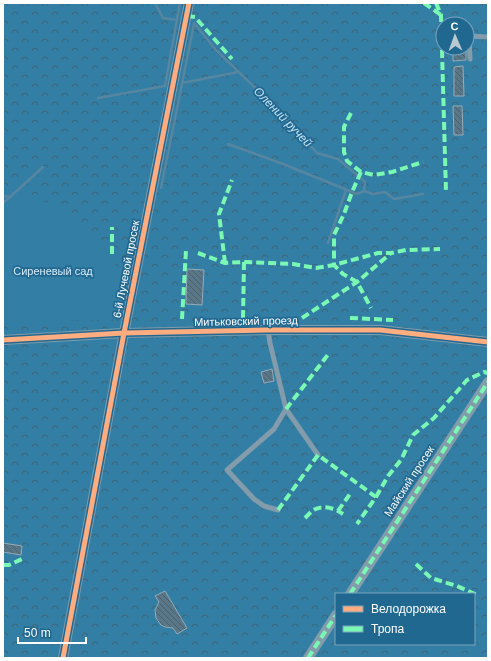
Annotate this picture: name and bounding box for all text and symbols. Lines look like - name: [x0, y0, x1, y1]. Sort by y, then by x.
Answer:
- north arrow: [435, 16, 475, 56]
- text: С: [450, 20, 459, 32]
- water label: Олений ручей: [251, 84, 315, 150]
- street label: 6-й Лучевой просек: [111, 219, 141, 319]
- park label: Сиреневый сад: [13, 265, 93, 277]
- street label: Митьковский проезд: [194, 314, 299, 328]
- street label: Майский просек: [382, 443, 436, 519]
- legend: [335, 593, 475, 645]
- text: Велодорожка: [371, 602, 446, 616]
- scale bar: [18, 619, 86, 645]
- text: Тропа: [371, 622, 405, 636]
- text: 50 m: [24, 626, 51, 640]

